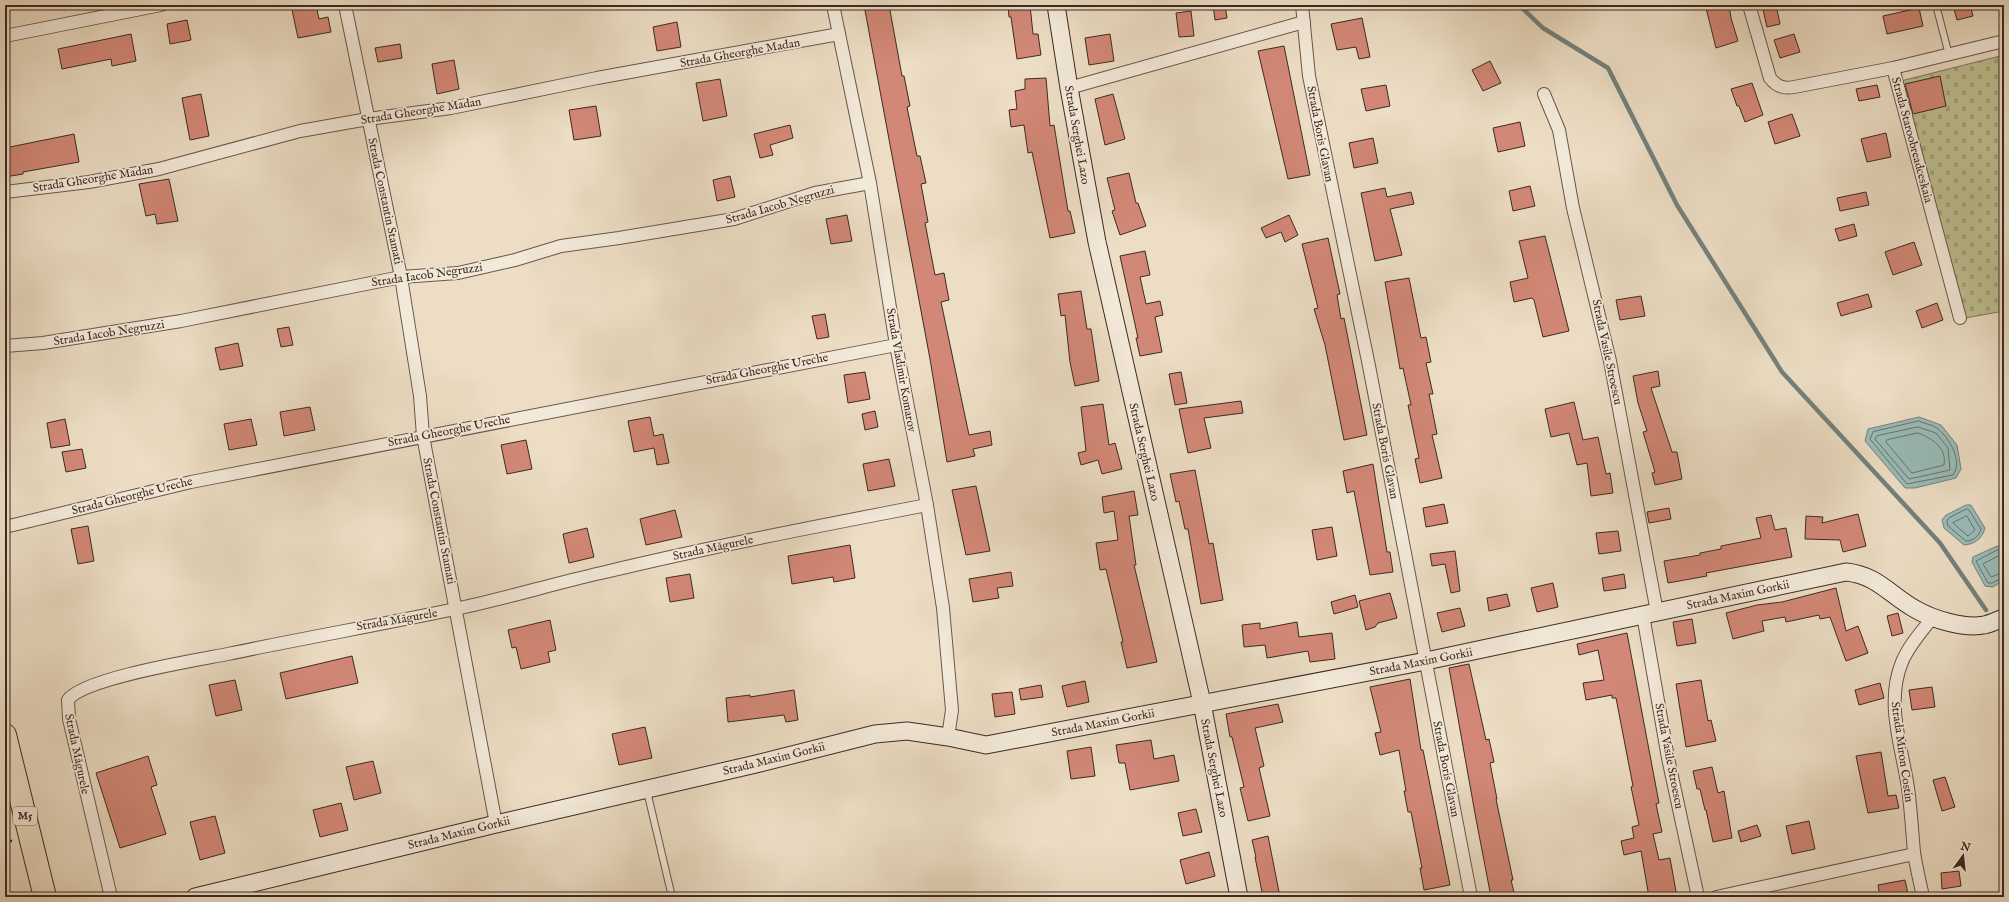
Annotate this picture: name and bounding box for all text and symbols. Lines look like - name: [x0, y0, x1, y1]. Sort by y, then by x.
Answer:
- street label: Strada Gheorghe Madan: [679, 35, 802, 71]
- street label: Strada Staroobreadceskaia: [1888, 75, 1936, 205]
- street label: Strada Serghei Lazo: [1061, 84, 1093, 186]
- street label: Strada Boris Glavan: [1303, 85, 1337, 184]
- street label: Strada Gheorghe Madan: [360, 94, 483, 128]
- street label: Strada Constantin Stamati: [364, 136, 406, 266]
- street label: Strada Gheorghe Madan: [32, 162, 155, 196]
- street label: Strada Iacob Negruzzi: [724, 182, 836, 228]
- street label: Strada Iacob Negruzzi: [370, 260, 484, 290]
- street label: Strada Vasile Stroescu: [1589, 298, 1625, 406]
- street label: Strada Vladimir Komarov: [883, 307, 919, 434]
- street label: Strada Iacob Negruzzi: [52, 317, 166, 349]
- street label: Strada Gheorghe Ureche: [705, 350, 830, 388]
- street label: Strada Serghei Lazo: [1125, 402, 1163, 503]
- street label: Strada Boris Glavan: [1368, 402, 1402, 501]
- street label: Strada Gheorghe Ureche: [387, 412, 512, 450]
- street label: Strada Constantin Stamati: [419, 456, 459, 586]
- street label: Strada Gheorghe Ureche: [70, 474, 194, 518]
- street label: Strada Măgurele: [671, 532, 755, 564]
- street label: Strada Maxim Gorkii: [1685, 577, 1791, 613]
- street label: Strada Măgurele: [355, 605, 439, 634]
- street label: Strada Maxim Gorkii: [1368, 645, 1474, 679]
- street label: Strada Miron Costin: [1888, 701, 1917, 804]
- street label: Strada Vasile Stroescu: [1651, 702, 1687, 810]
- street label: Strada Maxim Gorkii: [1050, 706, 1156, 740]
- street label: Strada Măgurele: [61, 712, 93, 796]
- street label: Strada Serghei Lazo: [1197, 717, 1231, 819]
- street label: Strada Boris Glavan: [1429, 720, 1463, 819]
- street label: Strada Maxim Gorkii: [721, 739, 827, 779]
- road number: M5: [13, 807, 37, 825]
- street label: Strada Maxim Gorkii: [406, 813, 512, 853]
- north arrow: [1943, 836, 1983, 876]
- text: N: [1958, 839, 1972, 855]

